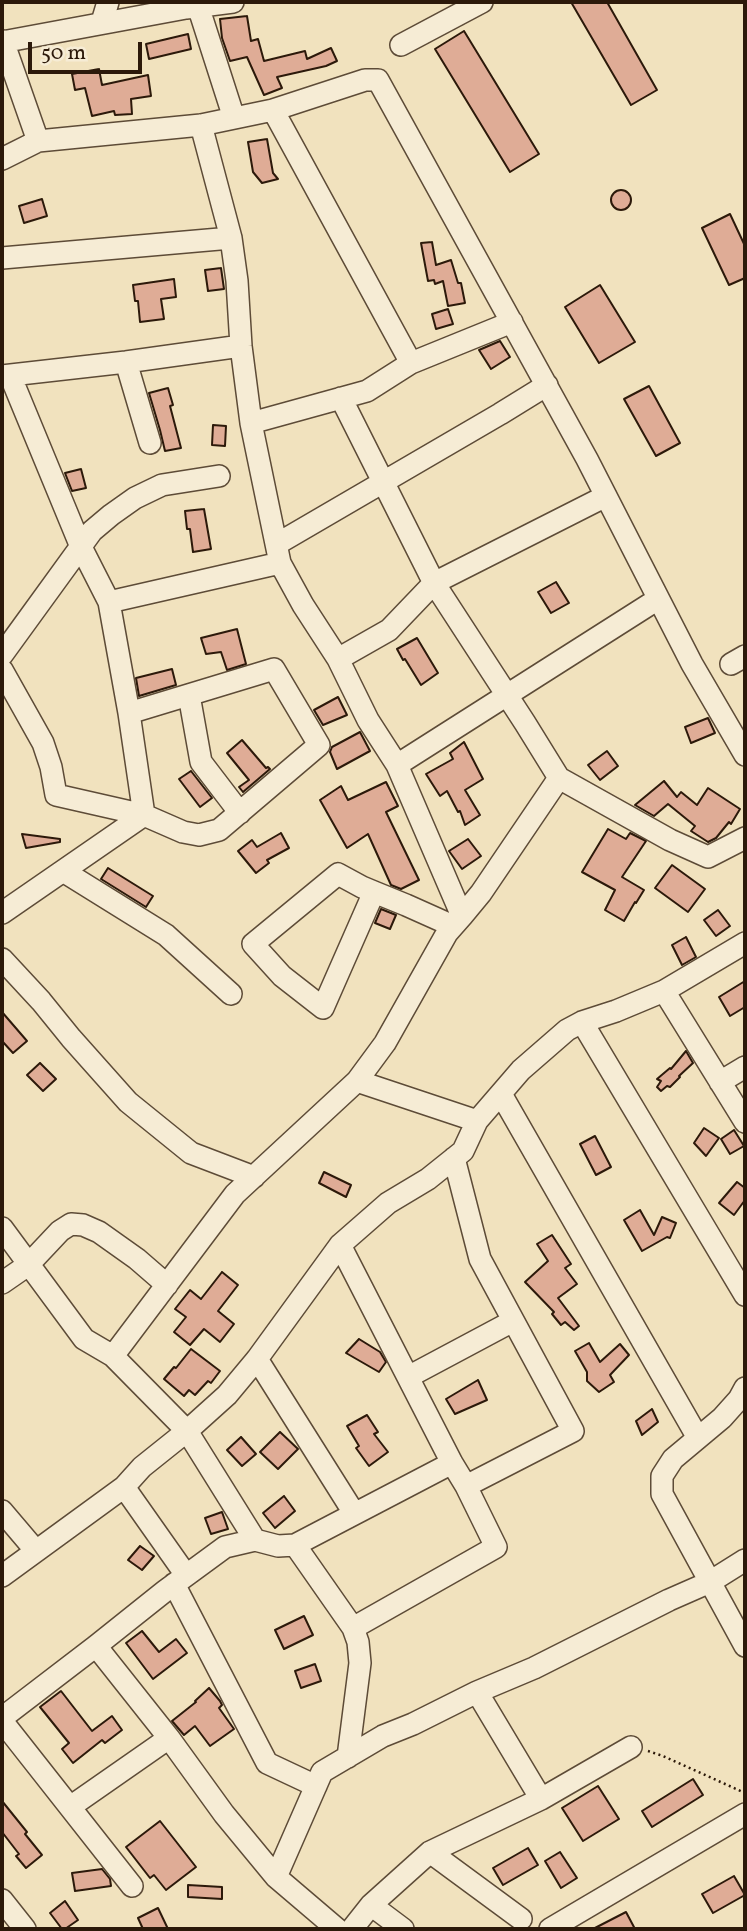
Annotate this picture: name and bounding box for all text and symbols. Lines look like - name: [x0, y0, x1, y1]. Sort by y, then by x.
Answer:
- scale bar: [32, 28, 145, 72]
- text: 50 m: [41, 39, 86, 68]

